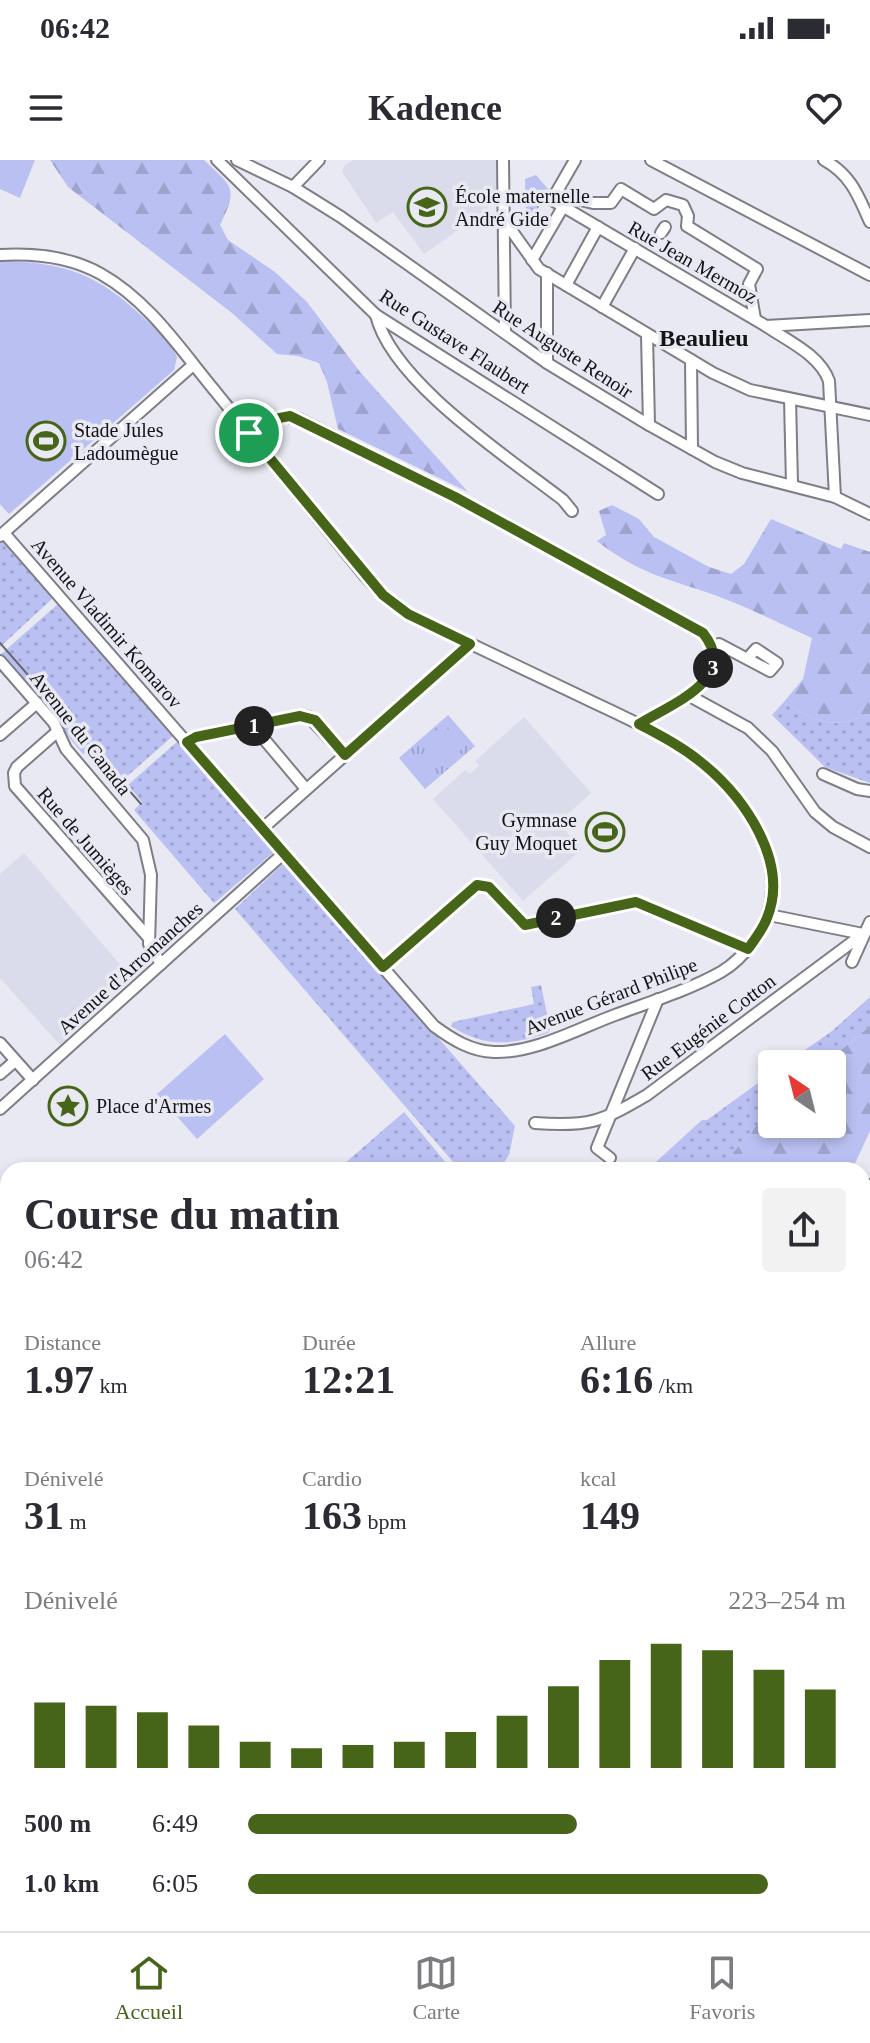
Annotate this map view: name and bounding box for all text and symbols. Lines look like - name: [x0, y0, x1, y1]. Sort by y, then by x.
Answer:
- text: 06:42: [40, 11, 110, 44]
- icon: menu: [24, 86, 68, 130]
- icon: heart: [802, 86, 846, 130]
- text: Kadence: [368, 88, 502, 128]
- place label: École maternelle André Gide: [455, 185, 590, 230]
- school or university icon: École maternelle André Gide: [406, 186, 448, 228]
- street label: Rue Jean Mermoz: [624, 216, 762, 308]
- street label: Rue Gustave Flaubert: [376, 284, 534, 398]
- street label: Rue Auguste Renoir: [488, 296, 637, 403]
- district label: Beaulieu: [659, 325, 749, 351]
- pin: [215, 399, 283, 467]
- icon: arrive: [227, 411, 271, 455]
- place label: Stade Jules Ladoumègue: [74, 419, 179, 465]
- sports icon: Stade Jules Ladoumègue: [25, 420, 67, 462]
- street label: Avenue Vladimir Komarov: [27, 533, 187, 713]
- pin: 3: [693, 648, 733, 688]
- text: 3: [708, 655, 719, 680]
- street label: Avenue du Canada: [26, 667, 136, 799]
- pin: 1: [234, 706, 274, 746]
- text: 1: [249, 713, 260, 738]
- street label: Rue de Jumièges: [32, 783, 139, 900]
- place label: Gymnase Guy Moquet: [475, 809, 577, 855]
- sports icon: Gymnase Guy Moquet: [584, 811, 626, 853]
- street label: Avenue d'Arromanches: [53, 897, 207, 1039]
- pin: 2: [536, 898, 576, 938]
- text: 2: [551, 905, 562, 930]
- street label: Avenue Gérard Philipe: [522, 953, 701, 1040]
- street label: Rue Eugénie Cotton: [637, 969, 780, 1085]
- north arrow: [758, 1050, 846, 1138]
- map controls: [758, 1050, 846, 1138]
- place icon: Place d'Armes: [47, 1085, 89, 1127]
- place label: Place d'Armes: [96, 1095, 211, 1117]
- button: share: [762, 1188, 846, 1272]
- text: Course du matin: [24, 1190, 339, 1239]
- text: 06:42: [24, 1245, 83, 1274]
- text: Distance: [24, 1330, 101, 1355]
- text: Durée: [302, 1330, 356, 1355]
- text: Allure: [580, 1330, 636, 1355]
- text: 1.97: [24, 1357, 94, 1402]
- text: 12:21: [302, 1357, 395, 1402]
- text: 6:16: [580, 1357, 653, 1402]
- text: km: [94, 1373, 128, 1398]
- text: /km: [653, 1373, 693, 1398]
- text: Dénivelé: [24, 1466, 103, 1491]
- text: Cardio: [302, 1466, 362, 1491]
- text: kcal: [580, 1466, 617, 1491]
- text: 31: [24, 1493, 64, 1538]
- text: 163: [302, 1493, 362, 1538]
- text: 149: [580, 1493, 640, 1538]
- text: m: [64, 1509, 87, 1534]
- text: bpm: [362, 1509, 407, 1534]
- text: Dénivelé: [24, 1586, 118, 1615]
- text: 223–254 m: [728, 1586, 846, 1615]
- text: 500 m: [24, 1809, 91, 1838]
- text: 6:49: [152, 1809, 198, 1838]
- text: 1.0 km: [24, 1869, 99, 1898]
- text: 6:05: [152, 1869, 198, 1898]
- tab: Accueil: [115, 1951, 183, 2025]
- tab: Carte: [412, 1951, 460, 2025]
- tab: Favoris: [689, 1951, 755, 2025]

